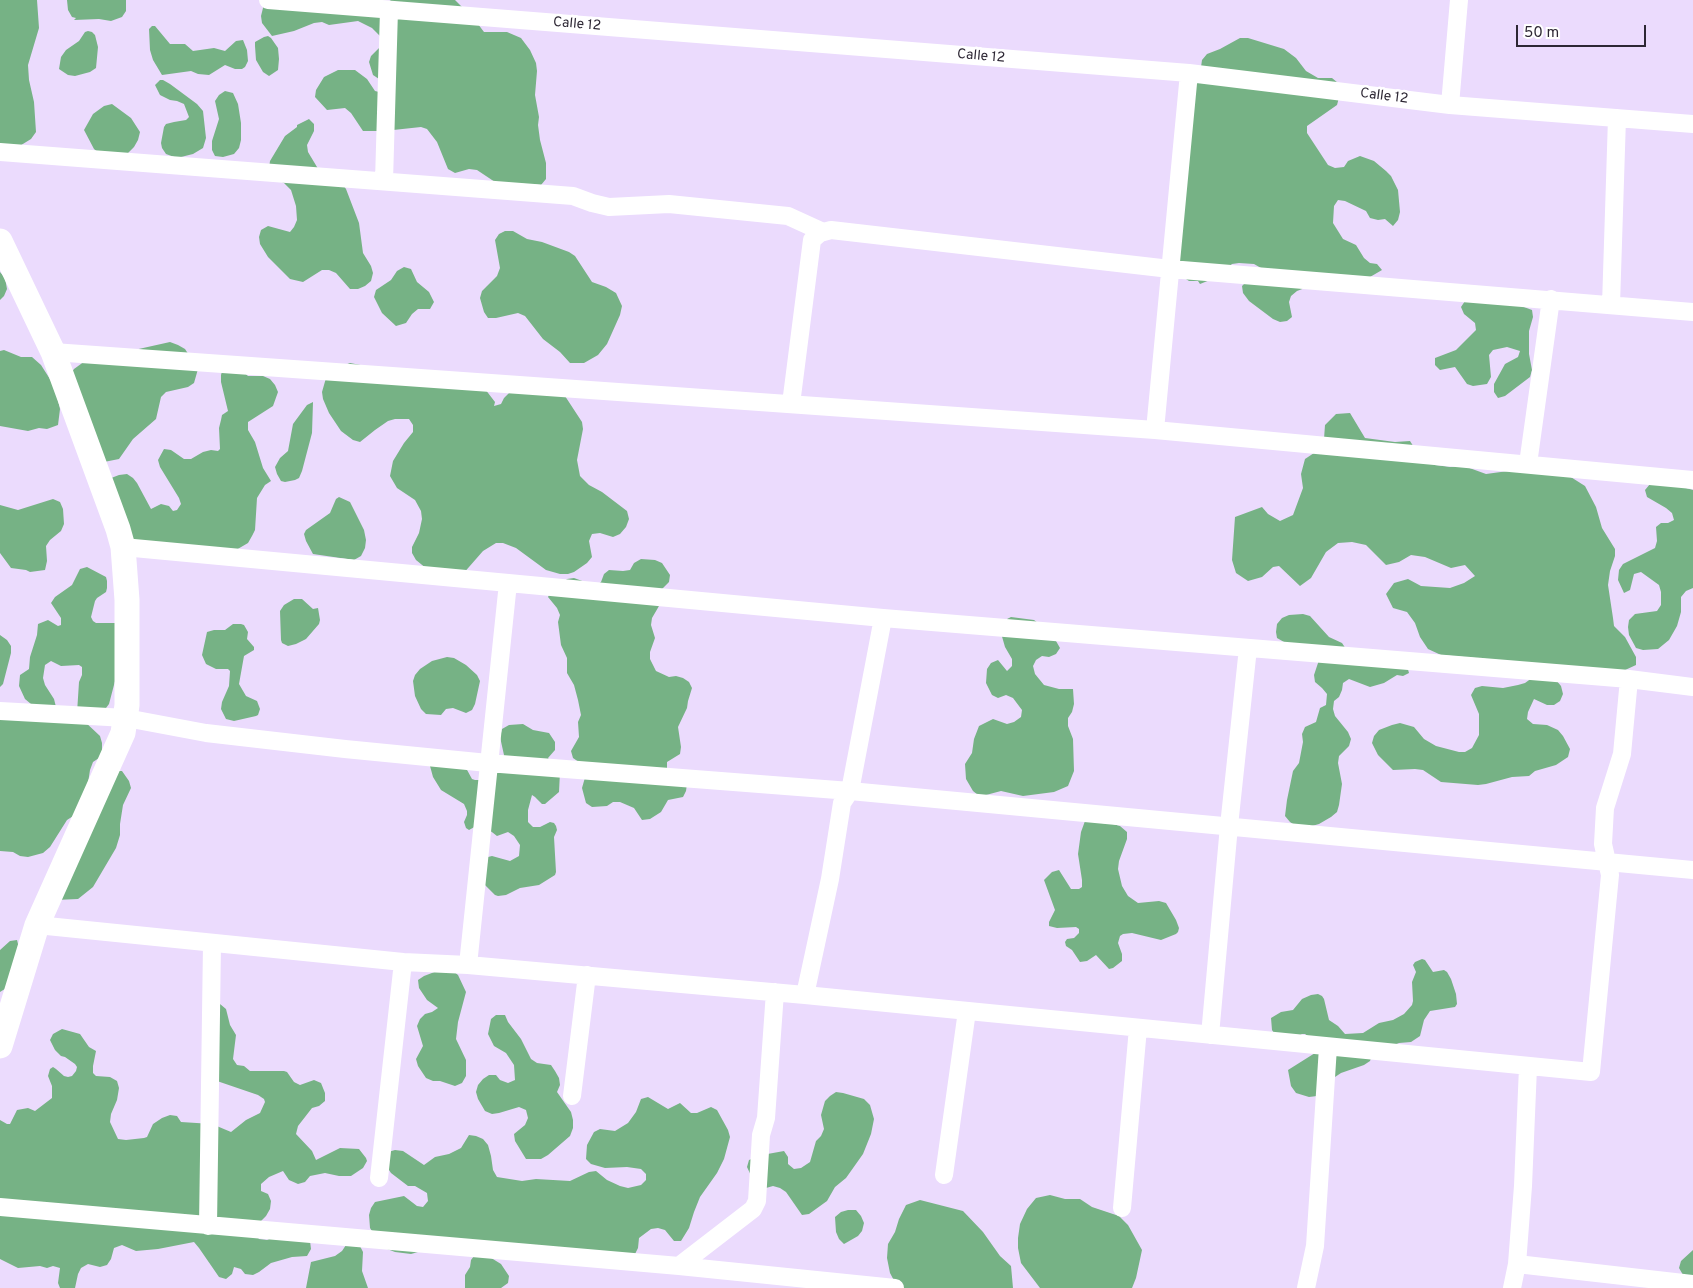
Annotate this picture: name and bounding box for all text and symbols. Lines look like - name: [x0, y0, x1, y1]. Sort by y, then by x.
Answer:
- street label: Calle 12: [552, 15, 602, 35]
- scale bar: [1518, 15, 1648, 47]
- text: 50 m: [1524, 24, 1559, 43]
- street label: Calle 12: [956, 47, 1006, 67]
- street label: Calle 12: [1359, 86, 1409, 108]

